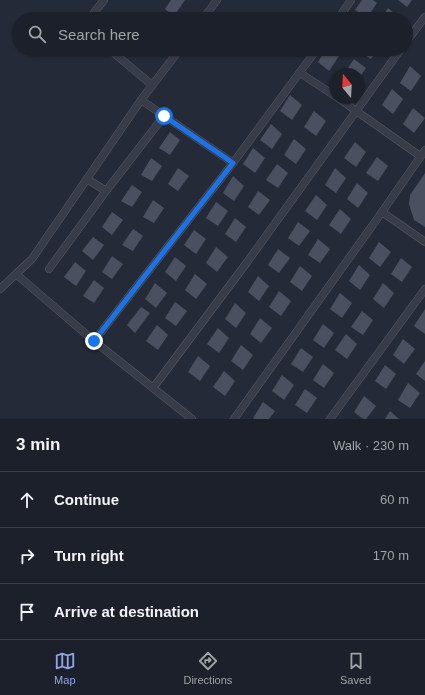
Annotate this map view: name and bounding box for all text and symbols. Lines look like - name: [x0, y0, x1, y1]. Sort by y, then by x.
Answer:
- search box: [12, 12, 413, 56]
- icon: search: [26, 23, 48, 45]
- text: Search here: [58, 26, 140, 43]
- north arrow: [329, 68, 365, 104]
- route start: [155, 107, 173, 125]
- route end: [85, 332, 103, 350]
- text: 3 min: [16, 435, 60, 454]
- text: Walk · 230 m: [333, 438, 409, 453]
- icon: ahead: [16, 489, 38, 511]
- text: Continue: [54, 491, 119, 508]
- text: 60 m: [380, 492, 409, 507]
- icon: right: [16, 545, 38, 567]
- text: Turn right: [54, 547, 124, 564]
- text: 170 m: [373, 548, 409, 563]
- icon: arrive: [16, 601, 38, 623]
- text: Arrive at destination: [54, 603, 199, 620]
- tab: Map: [54, 650, 76, 686]
- tab: Directions: [183, 650, 232, 686]
- tab: Saved: [340, 650, 371, 686]

